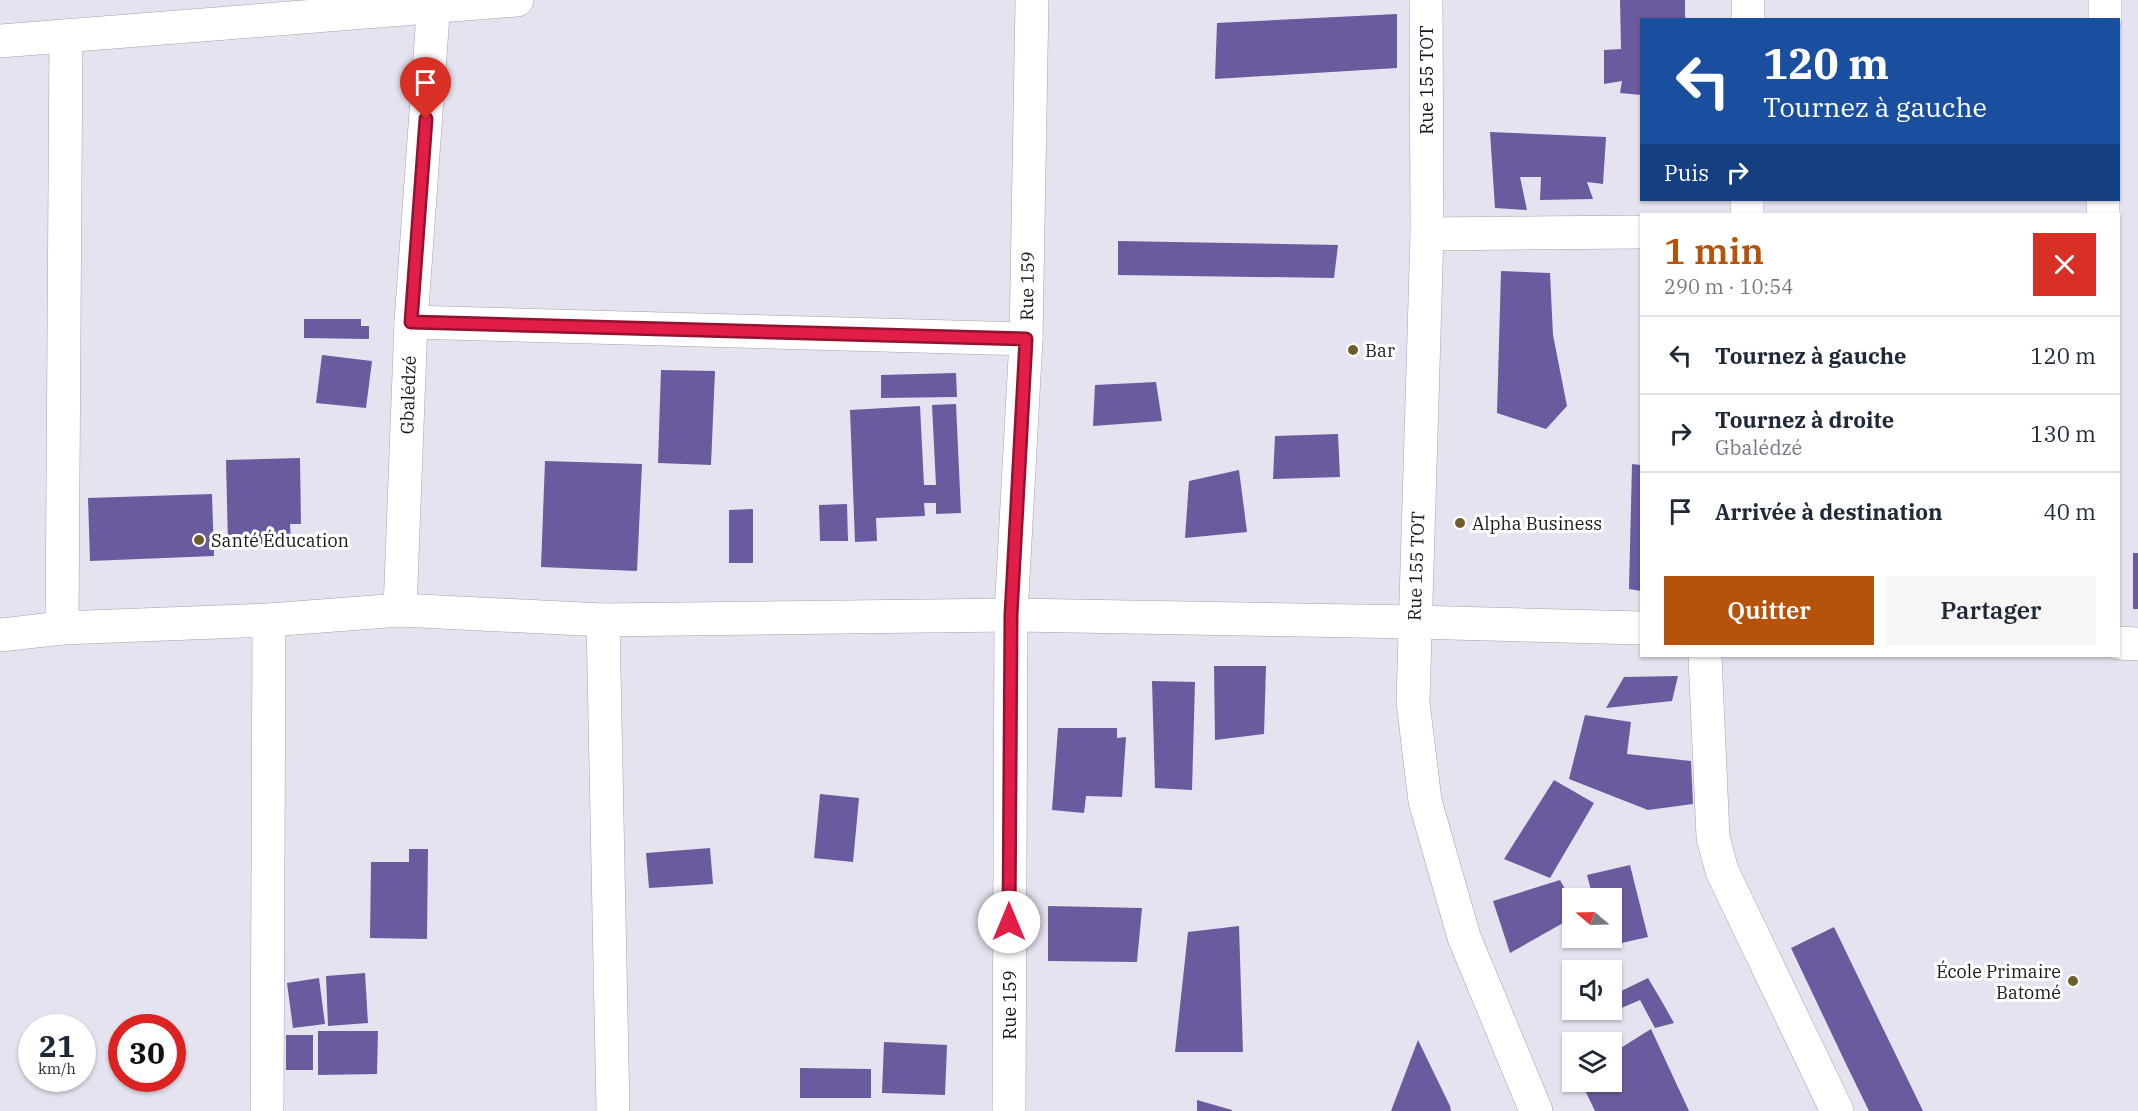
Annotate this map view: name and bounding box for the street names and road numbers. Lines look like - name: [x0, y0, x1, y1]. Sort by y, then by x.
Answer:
- street label: Rue 155 TOT: [1415, 25, 1438, 135]
- street label: Rue 159: [1015, 251, 1039, 321]
- street label: Gbalédzé: [395, 355, 421, 435]
- street label: Rue 155 TOT: [1403, 511, 1429, 621]
- street label: Rue 159: [998, 970, 1021, 1040]

